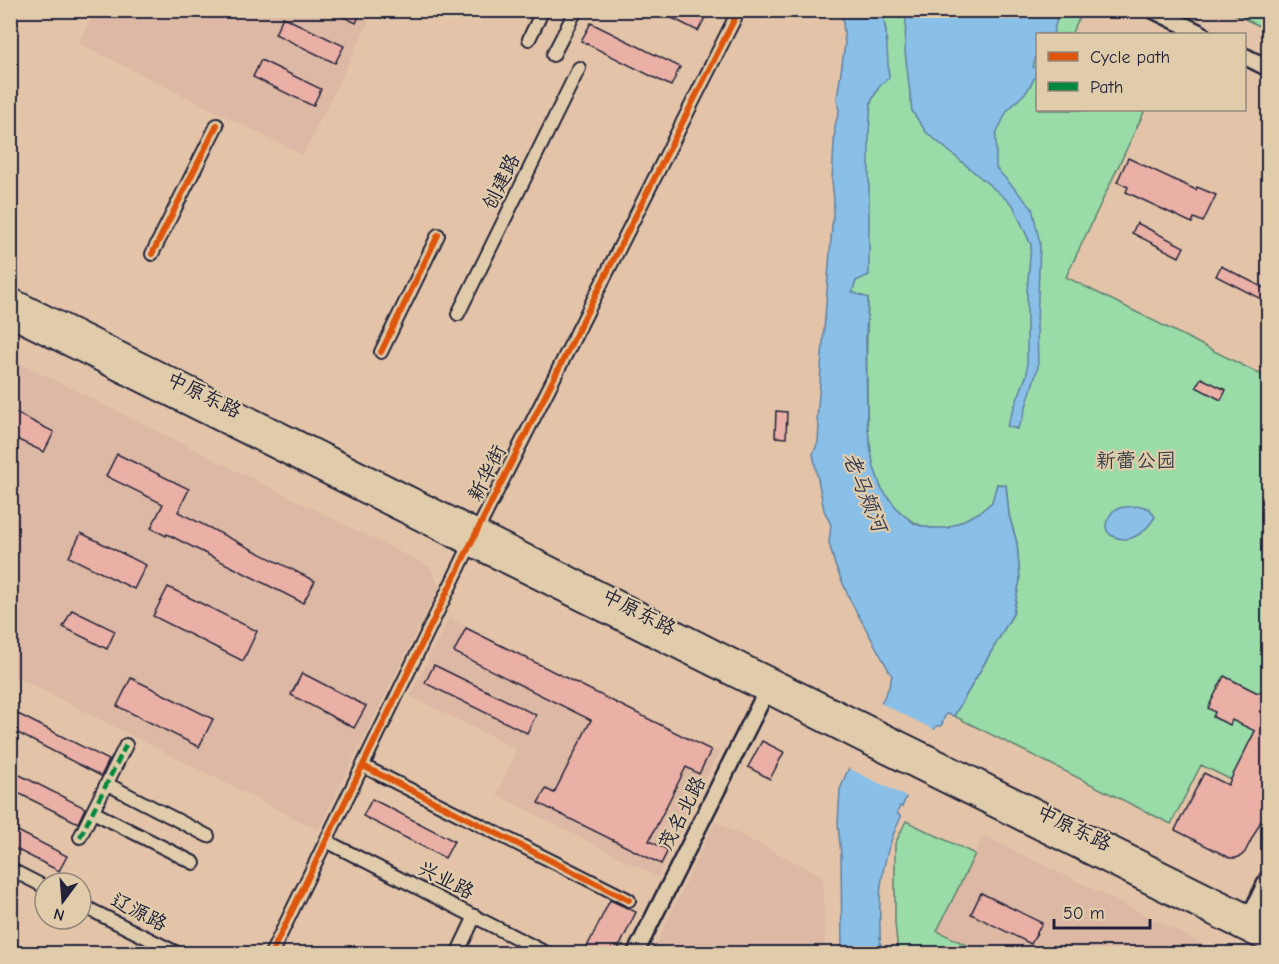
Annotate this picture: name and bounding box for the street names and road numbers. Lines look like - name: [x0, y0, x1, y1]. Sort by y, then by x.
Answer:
- street label: 创建路: [478, 149, 525, 214]
- street label: 中原东路: [163, 367, 246, 423]
- street label: 新华街: [463, 441, 511, 505]
- street label: 中原东路: [598, 584, 681, 641]
- street label: 茂名北路: [654, 771, 711, 854]
- street label: 中原东路: [1033, 800, 1116, 856]
- street label: 兴业路: [414, 856, 479, 904]
- street label: 辽源路: [107, 888, 172, 936]

